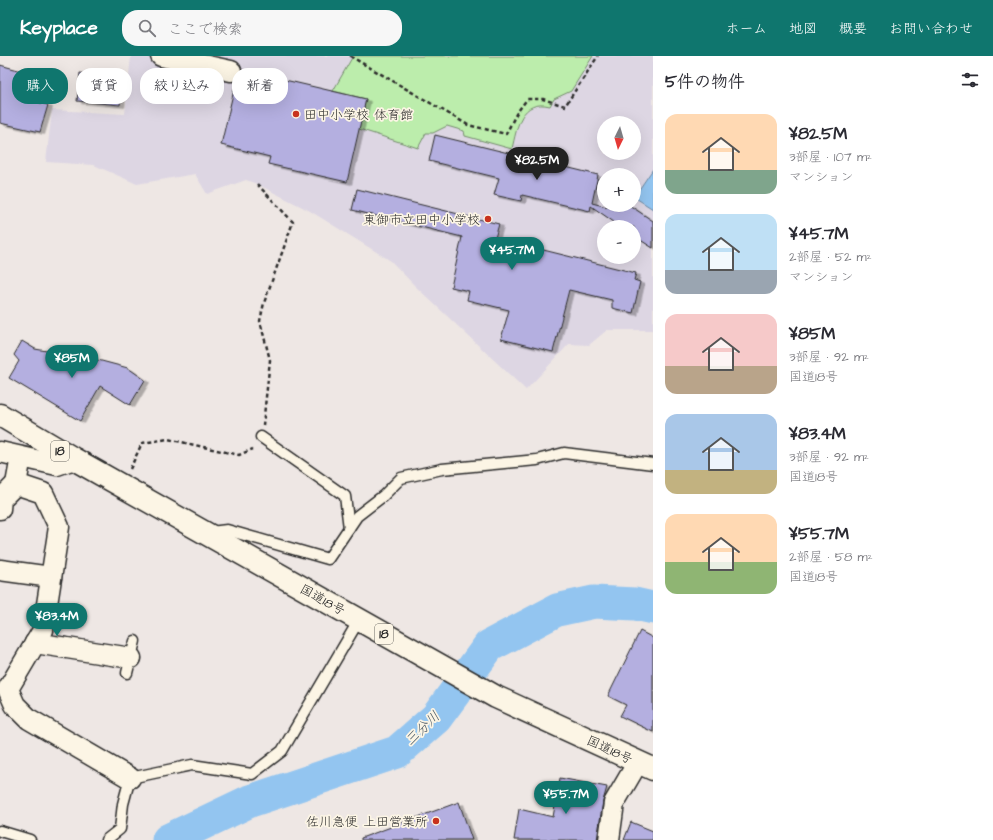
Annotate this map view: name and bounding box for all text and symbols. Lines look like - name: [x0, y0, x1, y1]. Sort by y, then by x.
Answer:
- search box: [122, 10, 402, 46]
- text: Keyplace: [20, 15, 98, 42]
- icon: search: [136, 17, 158, 39]
- text: ここで検索: [168, 19, 243, 40]
- text: ホーム: [726, 19, 767, 39]
- text: 地図: [789, 19, 817, 39]
- text: 概要: [839, 19, 867, 39]
- text: お問い合わせ: [889, 19, 973, 39]
- chip: 購入: [12, 68, 68, 104]
- chip: 賃貸: [76, 68, 132, 104]
- chip: 絞り込み: [140, 68, 224, 104]
- chip: 新着: [232, 68, 288, 104]
- icon: filters: [959, 69, 981, 91]
- text: 5件の物件: [665, 70, 745, 94]
- place label: 田中小学校 体育館: [304, 106, 413, 124]
- marker: 田中小学校 体育館: [291, 109, 301, 119]
- north arrow: [597, 116, 641, 160]
- map controls: [597, 116, 641, 264]
- text: ¥82.5M: [789, 122, 847, 146]
- icon: home: [697, 130, 745, 178]
- pin: ¥82.5M: [504, 147, 570, 181]
- text: 3部屋 · 107 m²: [789, 148, 872, 166]
- text: ¥82.5M: [515, 151, 559, 169]
- button: +: [597, 168, 641, 212]
- text: マンション: [789, 168, 853, 186]
- place label: 東御市立田中小学校: [363, 211, 480, 229]
- marker: 東御市立田中小学校: [483, 214, 493, 224]
- button: −: [597, 220, 641, 264]
- text: ¥45.7M: [789, 222, 849, 246]
- icon: home: [697, 230, 745, 278]
- pin: ¥45.7M: [479, 237, 545, 271]
- text: ¥45.7M: [489, 241, 535, 259]
- text: 2部屋 · 52 m²: [789, 248, 872, 266]
- text: マンション: [789, 268, 853, 286]
- text: ¥85M: [789, 322, 835, 346]
- icon: home: [697, 330, 745, 378]
- pin: ¥85M: [48, 345, 96, 379]
- text: 3部屋 · 92 m²: [789, 348, 869, 366]
- text: ¥85M: [54, 349, 90, 367]
- text: 国道18号: [789, 368, 838, 386]
- text: ¥83.4M: [789, 422, 846, 446]
- icon: home: [697, 430, 745, 478]
- road number: 18: [51, 441, 69, 461]
- text: 3部屋 · 92 m²: [789, 448, 869, 466]
- text: 国道18号: [789, 468, 838, 486]
- text: ¥55.7M: [789, 522, 849, 546]
- icon: home: [697, 530, 745, 578]
- text: 2部屋 · 58 m²: [789, 548, 873, 566]
- text: 国道18号: [789, 568, 838, 586]
- street label: 国道18号: [297, 580, 348, 620]
- pin: ¥83.4M: [24, 603, 90, 637]
- text: ¥83.4M: [35, 607, 79, 625]
- road number: 18: [375, 624, 393, 644]
- water label: 三分川: [401, 707, 445, 751]
- street label: 国道18号: [584, 731, 636, 768]
- pin: ¥55.7M: [533, 781, 599, 815]
- text: ¥55.7M: [543, 785, 589, 803]
- place label: 佐川急便 上田営業所: [306, 813, 428, 831]
- marker: 佐川急便 上田営業所: [431, 816, 441, 826]

